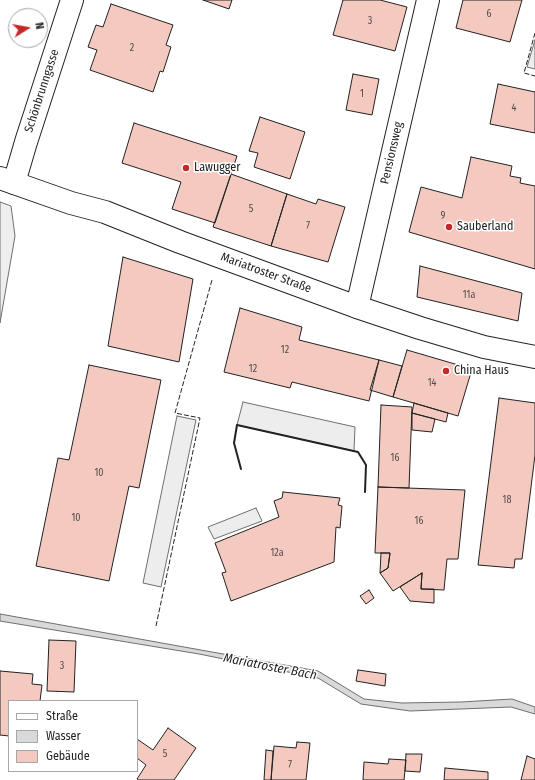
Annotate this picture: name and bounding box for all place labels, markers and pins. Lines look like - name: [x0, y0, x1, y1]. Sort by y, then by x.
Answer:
- place label: Lawugger: [194, 161, 240, 175]
- marker: Lawugger: [181, 163, 191, 173]
- place label: Sauberland: [457, 220, 513, 234]
- marker: Sauberland: [444, 222, 454, 232]
- place label: China Haus: [454, 364, 509, 378]
- marker: China Haus: [441, 366, 451, 376]

